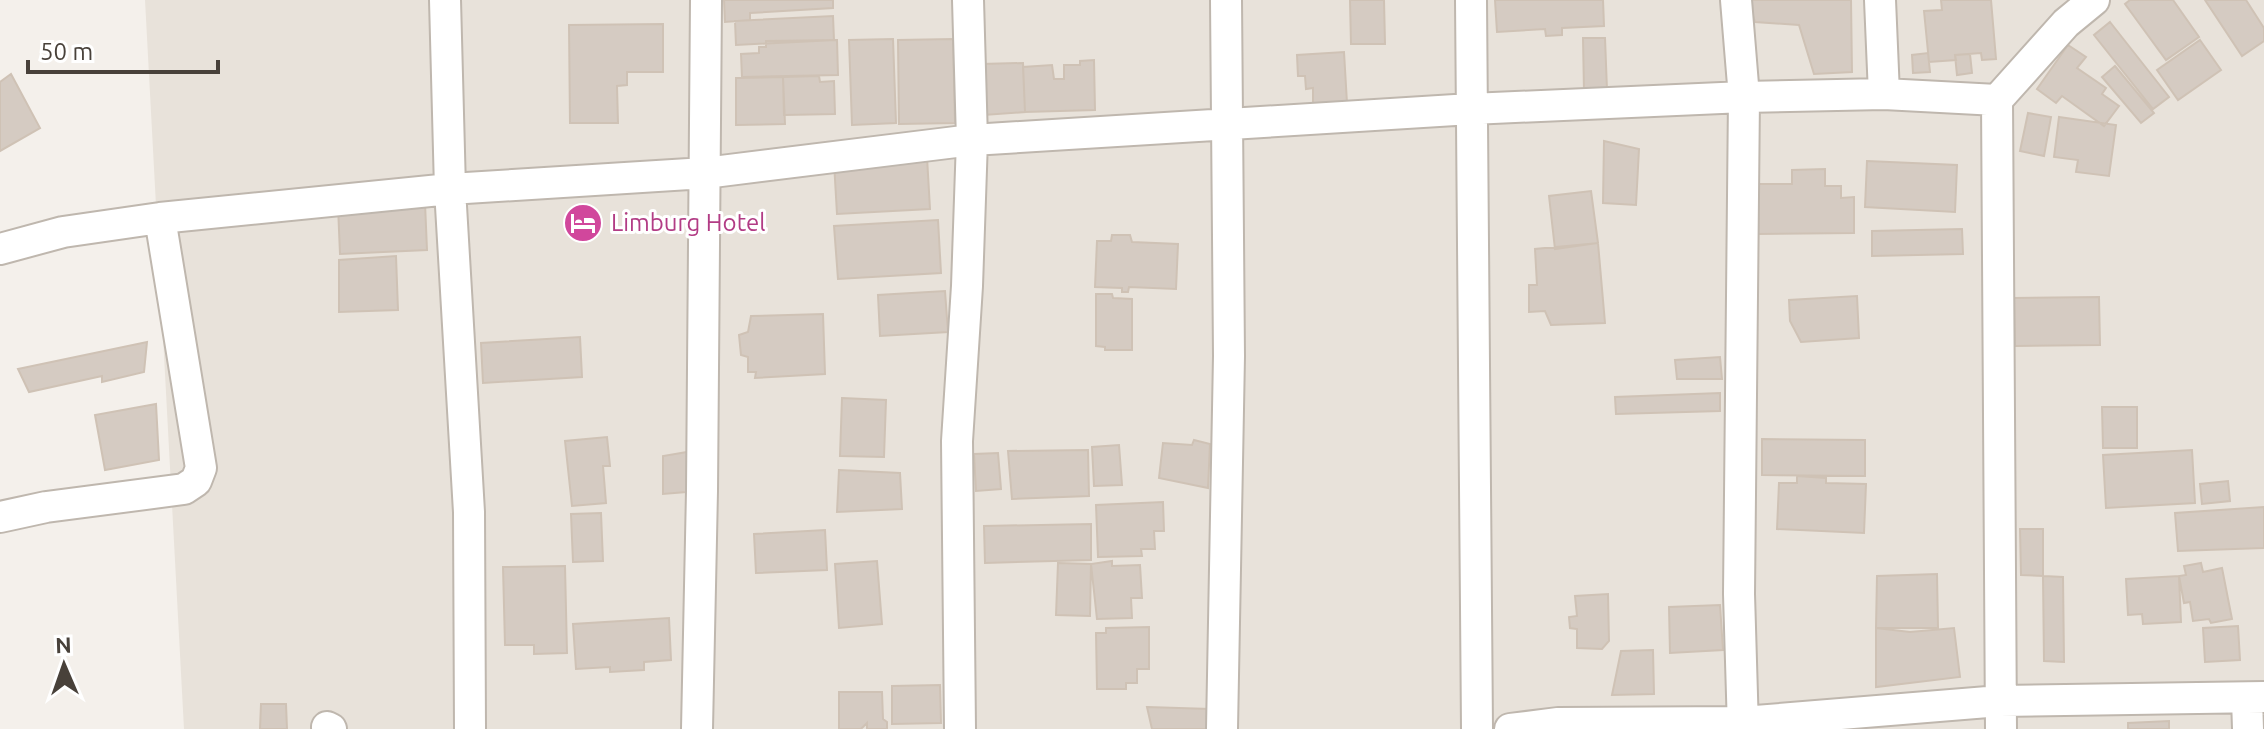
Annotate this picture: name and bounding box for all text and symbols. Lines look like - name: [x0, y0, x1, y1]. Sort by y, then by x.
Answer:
- scale bar: [28, 24, 218, 74]
- text: 50 m: [40, 38, 93, 65]
- hotel icon: Limburg Hotel: [562, 202, 604, 244]
- place label: Limburg Hotel: [611, 209, 766, 236]
- north arrow: [24, 625, 104, 705]
- text: N: [55, 632, 72, 657]

